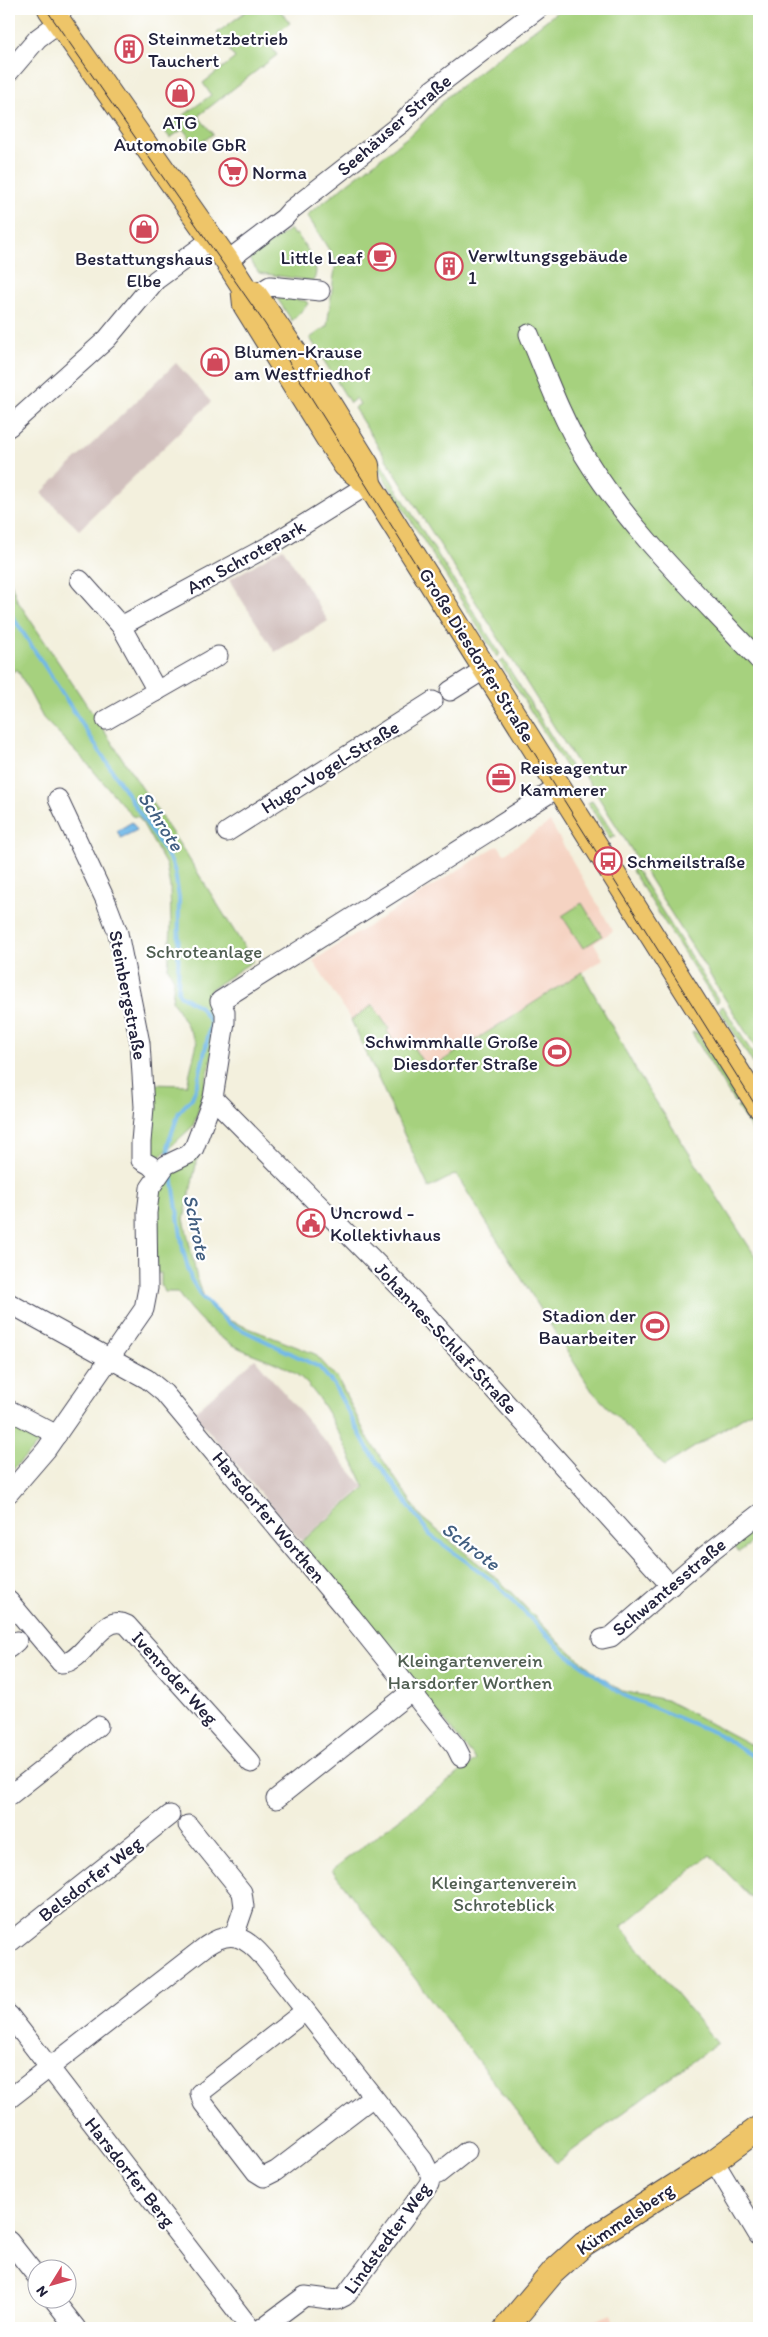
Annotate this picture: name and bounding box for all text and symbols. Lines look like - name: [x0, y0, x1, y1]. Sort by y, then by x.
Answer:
- place label: Steinmetzbetrieb Tauchert: [148, 27, 288, 72]
- building icon: Steinmetzbetrieb Tauchert: [114, 34, 144, 64]
- street label: Seehäuser Straße: [332, 69, 456, 181]
- shop icon: ATG Automobile GbR: [165, 78, 195, 108]
- place label: ATG Automobile GbR: [114, 111, 246, 156]
- supermarket icon: Norma: [218, 157, 248, 187]
- place label: Norma: [252, 161, 307, 184]
- shop icon: Bestattungshaus Elbe: [129, 214, 159, 244]
- cafe icon: Little Leaf: [367, 242, 397, 272]
- place label: Verwltungsgebäude 1: [468, 244, 628, 289]
- place label: Little Leaf: [281, 246, 363, 269]
- place label: Bestattungshaus Elbe: [75, 247, 213, 292]
- building icon: Verwltungsgebäude 1: [434, 251, 464, 281]
- place label: Blumen-Krause am Westfriedhof: [234, 340, 371, 385]
- shop icon: Blumen-Krause am Westfriedhof: [200, 347, 230, 377]
- street label: Am Schrotepark: [183, 515, 310, 599]
- street label: Große Diesdorfer Straße: [414, 564, 540, 746]
- street label: Hugo-Vogel-Straße: [257, 715, 403, 819]
- place label: Reiseagentur Kammerer: [520, 756, 628, 801]
- office icon: Reiseagentur Kammerer: [486, 763, 516, 793]
- water label: Schrote: [133, 787, 190, 856]
- bus stop icon: Schmeilstraße: [593, 846, 623, 876]
- place label: Schmeilstraße: [627, 850, 745, 873]
- street label: Steinbergstraße: [104, 928, 152, 1062]
- park label: Schroteanlage: [146, 940, 262, 963]
- place label: Schwimmhalle Große Diesdorfer Straße: [365, 1030, 538, 1075]
- sports icon: Schwimmhalle Große Diesdorfer Straße: [542, 1037, 572, 1067]
- water label: Schrote: [178, 1192, 216, 1263]
- place label: Uncrowd - Kollektivhaus: [330, 1201, 441, 1246]
- public building icon: Uncrowd - Kollektivhaus: [296, 1208, 326, 1238]
- street label: Johannes-Schlaf-Straße: [370, 1257, 522, 1419]
- place label: Stadion der Bauarbeiter: [538, 1304, 637, 1349]
- sports icon: Stadion der Bauarbeiter: [640, 1311, 670, 1341]
- street label: Harsdorfer Worthen: [207, 1447, 331, 1588]
- water label: Schrote: [437, 1517, 506, 1576]
- street label: Schwantesstraße: [608, 1533, 730, 1641]
- street label: Ivenroder Weg: [127, 1627, 223, 1730]
- park label: Kleingartenverein Harsdorfer Worthen: [388, 1649, 553, 1694]
- street label: Belsdorfer Weg: [34, 1831, 147, 1927]
- park label: Kleingartenverein Schroteblick: [431, 1871, 577, 1916]
- street label: Harsdorfer Berg: [80, 2112, 180, 2232]
- street label: Lindstedter Weg: [339, 2177, 435, 2298]
- street label: Kümmelsberg: [572, 2178, 678, 2260]
- north arrow: [28, 2260, 78, 2310]
- text: N: [32, 2283, 52, 2300]

